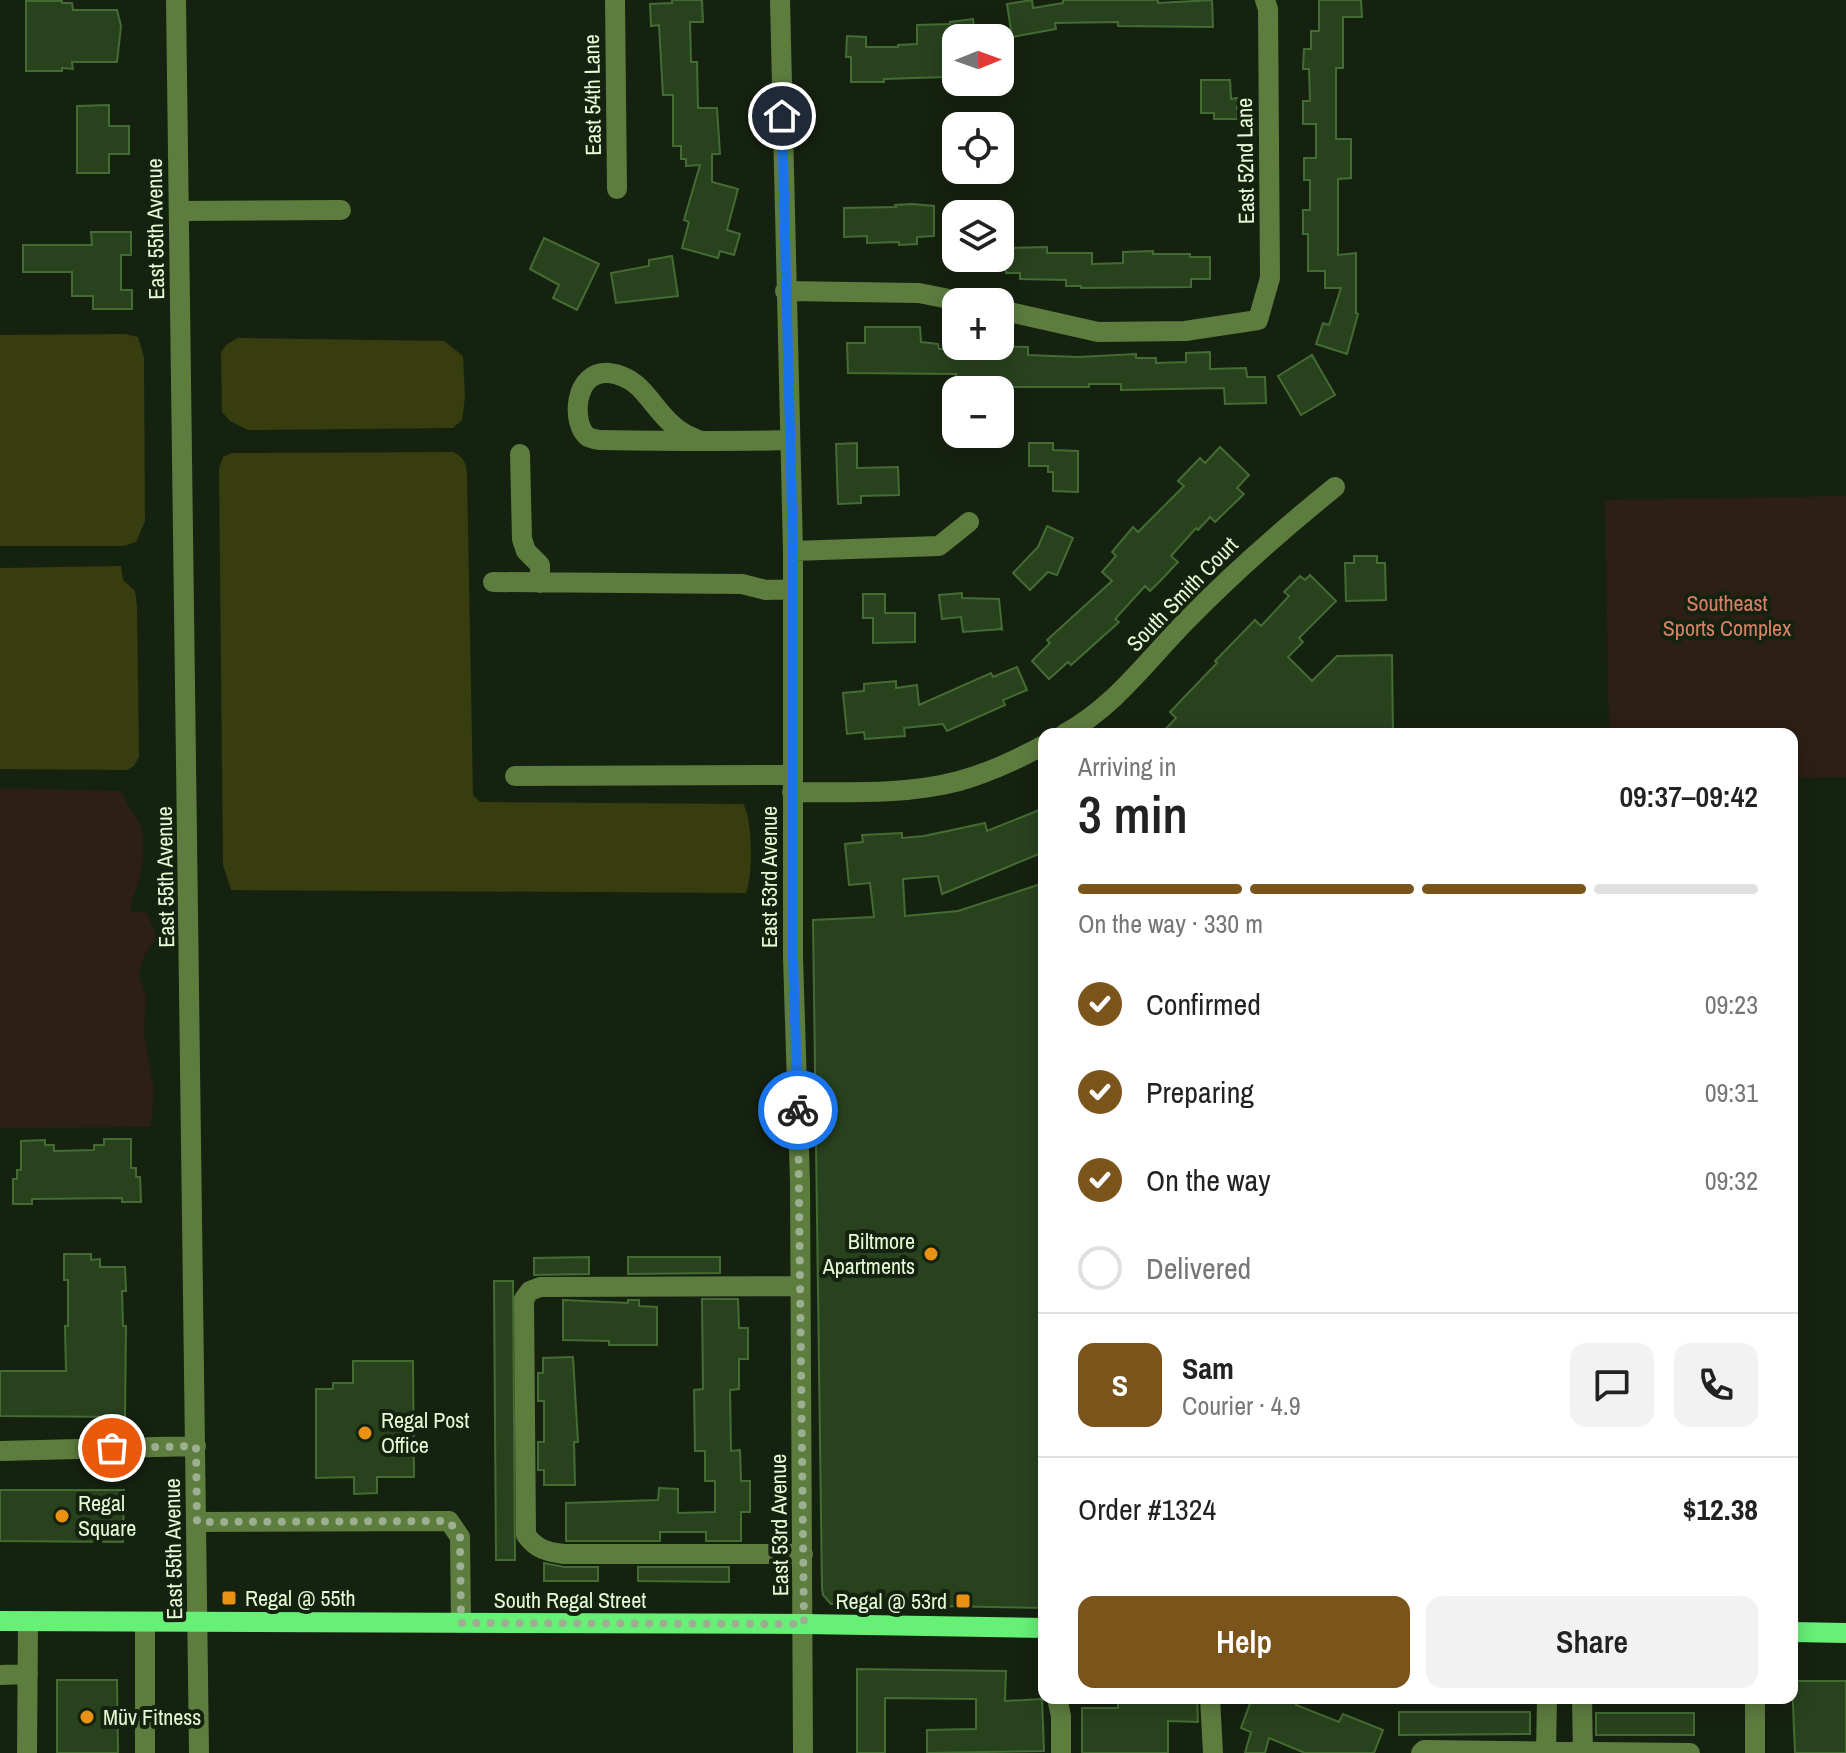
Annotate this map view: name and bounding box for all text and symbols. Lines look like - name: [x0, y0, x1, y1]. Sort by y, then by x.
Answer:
- north arrow: [942, 24, 1014, 96]
- map controls: [942, 24, 1014, 448]
- street label: East 54th Lane: [576, 34, 608, 156]
- pin: [748, 82, 816, 150]
- icon: home: [760, 94, 804, 138]
- street label: East 52nd Lane: [1229, 98, 1261, 224]
- button: locate: [942, 112, 1014, 184]
- street label: East 55th Avenue: [139, 158, 171, 300]
- button: layers: [942, 200, 1014, 272]
- button: +: [942, 288, 1014, 360]
- button: −: [942, 376, 1014, 448]
- street label: South Smith Court: [1120, 530, 1244, 658]
- park label: Southeast Sports Complex: [1663, 588, 1791, 643]
- text: Arriving in: [1078, 749, 1176, 784]
- text: 09:37–09:42: [1619, 776, 1758, 816]
- text: 3 min: [1078, 779, 1188, 849]
- street label: East 55th Avenue: [149, 806, 181, 948]
- street label: East 53rd Avenue: [754, 806, 784, 948]
- text: On the way · 330 m: [1078, 906, 1263, 941]
- icon: check: [1078, 982, 1122, 1026]
- text: Confirmed: [1146, 984, 1261, 1024]
- text: 09:23: [1705, 987, 1758, 1022]
- courier: [758, 1070, 838, 1150]
- icon: check: [1078, 1070, 1122, 1114]
- text: Preparing: [1146, 1072, 1254, 1112]
- text: 09:31: [1705, 1075, 1758, 1110]
- icon: bike: [776, 1088, 820, 1132]
- icon: check: [1078, 1158, 1122, 1202]
- text: On the way: [1146, 1160, 1270, 1200]
- text: 09:32: [1705, 1163, 1758, 1198]
- place label: Biltmore Apartments: [822, 1226, 915, 1281]
- marker: Biltmore Apartments: [922, 1245, 940, 1263]
- text: Delivered: [1146, 1248, 1251, 1288]
- button: chat: [1570, 1343, 1654, 1427]
- button: phone: [1674, 1343, 1758, 1427]
- text: Sam: [1182, 1348, 1234, 1388]
- text: S: [1112, 1365, 1128, 1405]
- text: Courier · 4.9: [1182, 1388, 1301, 1423]
- place label: Regal Post Office: [381, 1405, 469, 1460]
- pin: [78, 1414, 146, 1482]
- marker: Regal Post Office: [356, 1424, 374, 1442]
- icon: bag: [90, 1426, 134, 1470]
- street label: East 53rd Avenue: [763, 1454, 795, 1596]
- street label: East 55th Avenue: [157, 1478, 189, 1620]
- place label: Regal Square: [78, 1488, 136, 1543]
- text: Order #1324: [1078, 1489, 1216, 1529]
- text: $12.38: [1683, 1489, 1758, 1529]
- marker: Regal Square: [53, 1507, 71, 1525]
- place label: Regal @ 55th: [245, 1583, 356, 1613]
- street label: South Regal Street: [494, 1585, 646, 1615]
- place label: Regal @ 53rd: [835, 1586, 947, 1616]
- marker: Regal @ 55th: [220, 1589, 238, 1607]
- marker: Regal @ 53rd: [954, 1592, 972, 1610]
- button: Help: [1078, 1596, 1410, 1688]
- button: Share: [1426, 1596, 1758, 1688]
- place label: Müv Fitness: [103, 1702, 201, 1732]
- marker: Müv Fitness: [78, 1708, 96, 1726]

